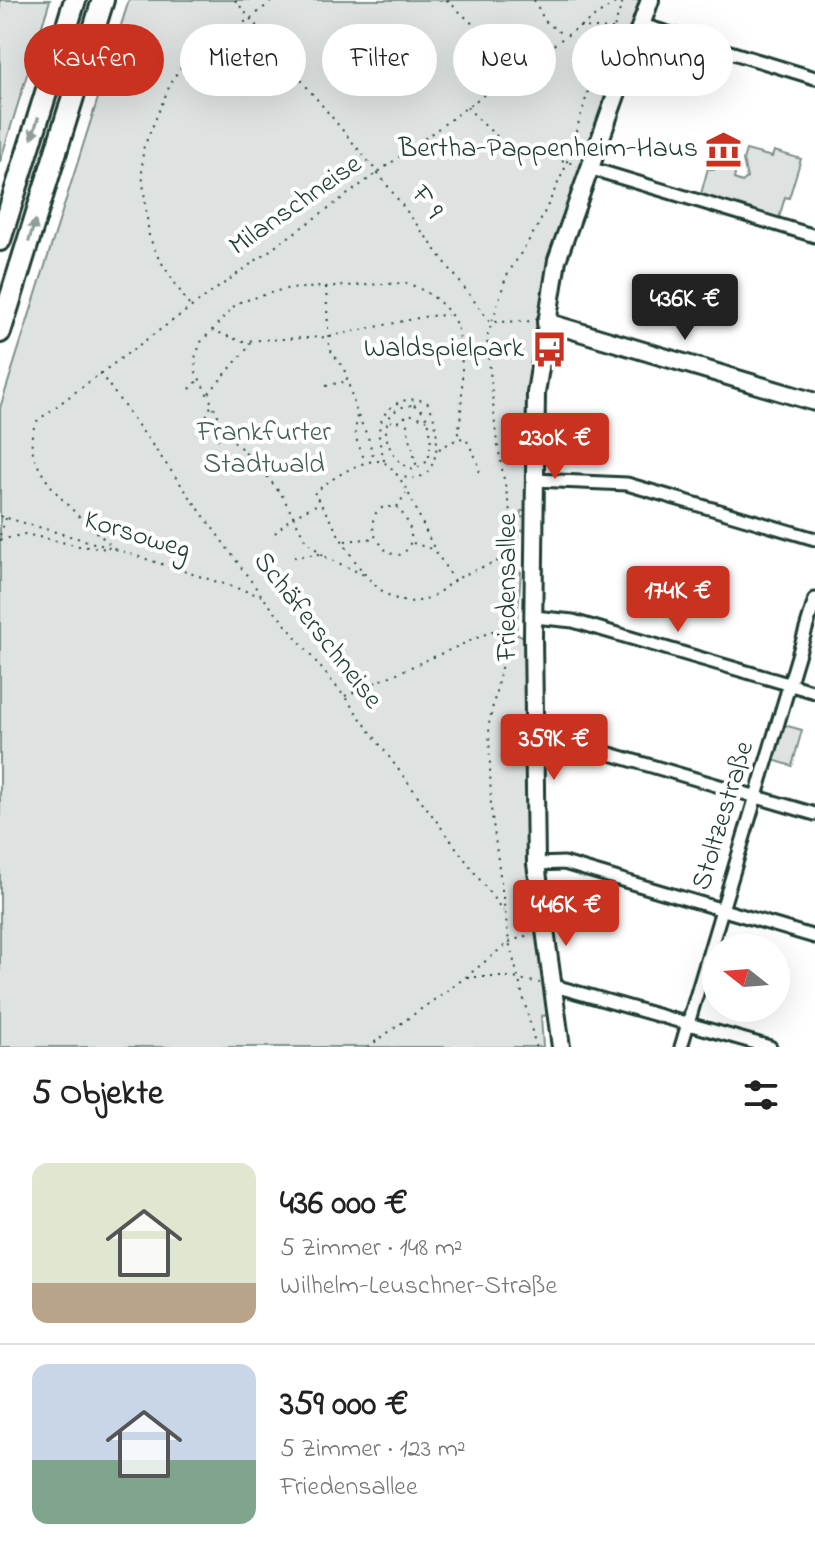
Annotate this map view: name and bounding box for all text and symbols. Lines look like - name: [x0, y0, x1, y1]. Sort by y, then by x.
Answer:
- chip: Kaufen: [24, 24, 164, 96]
- chip: Mieten: [180, 24, 306, 96]
- chip: Filter: [322, 24, 437, 96]
- chip: Neu: [453, 24, 556, 96]
- chip: Wohnung: [572, 24, 733, 96]
- one-way arrow: [28, 116, 41, 140]
- place label: Bertha-Pappenheim-Haus: [397, 129, 698, 170]
- museum icon: Bertha-Pappenheim-Haus: [705, 130, 743, 168]
- street label: Milanschneise: [221, 145, 371, 267]
- street label: F 9: [399, 176, 453, 229]
- one-way arrow: [26, 218, 38, 242]
- pin: 436K €: [620, 274, 750, 342]
- text: 436K €: [650, 281, 720, 319]
- place label: Waldspielpark: [364, 329, 525, 370]
- bus stop icon: Waldspielpark: [531, 330, 569, 368]
- park label: Frankfurter Stadtwald: [196, 413, 331, 486]
- pin: 230K €: [490, 413, 620, 481]
- text: 230K €: [519, 420, 591, 458]
- street label: Korsoweg: [79, 500, 195, 572]
- street label: Friedensallee: [488, 512, 529, 662]
- street label: Schäferschneise: [242, 543, 392, 719]
- pin: 174K €: [613, 566, 743, 634]
- text: 174K €: [645, 573, 711, 611]
- pin: 359K €: [489, 714, 619, 782]
- text: 359K €: [519, 721, 589, 759]
- street label: Stoltzestraße: [682, 736, 766, 896]
- pin: 446K €: [501, 880, 631, 948]
- text: 446K €: [531, 887, 601, 925]
- north arrow: [702, 934, 790, 1022]
- map controls: [702, 934, 790, 1022]
- text: 5 Objekte: [32, 1070, 163, 1120]
- icon: filters: [739, 1073, 783, 1117]
- text: 436 000 €: [280, 1180, 408, 1230]
- icon: home: [96, 1195, 192, 1291]
- text: 5 Zimmer · 148 m²: [280, 1230, 463, 1268]
- text: Wilhelm-Leuschner-Straße: [280, 1268, 557, 1306]
- text: 359 000 €: [280, 1381, 409, 1431]
- icon: home: [96, 1396, 192, 1492]
- text: 5 Zimmer · 123 m²: [280, 1431, 466, 1469]
- text: Friedensallee: [280, 1469, 418, 1507]

